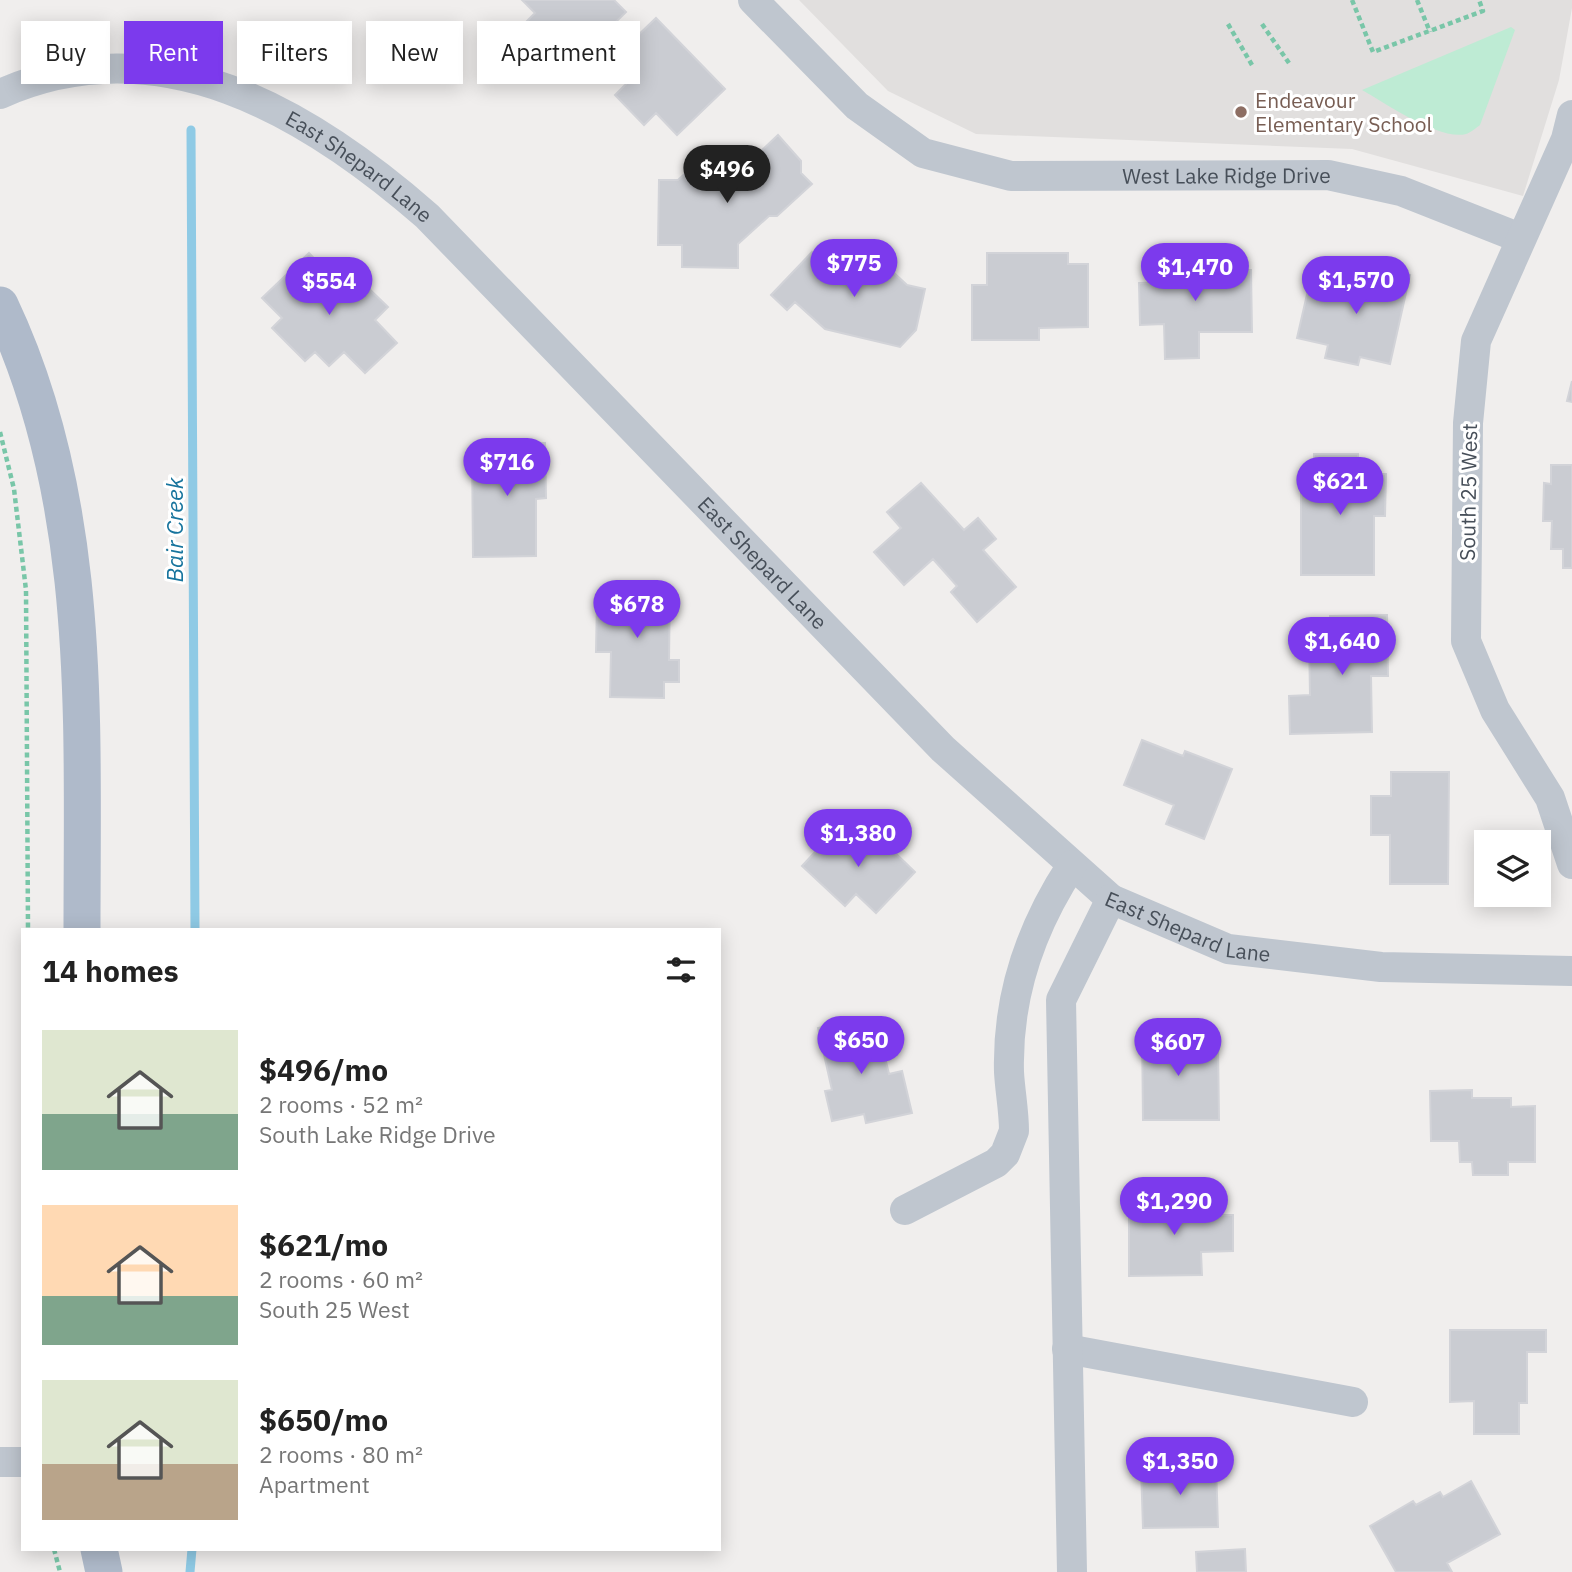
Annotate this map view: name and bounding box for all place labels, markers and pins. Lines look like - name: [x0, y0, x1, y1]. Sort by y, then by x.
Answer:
- place label: Endeavour Elementary School: [1255, 86, 1432, 138]
- marker: Endeavour Elementary School: [1233, 104, 1249, 120]
- pin: $496: [686, 146, 768, 205]
- pin: $775: [813, 240, 895, 299]
- pin: $1,470: [1138, 244, 1252, 303]
- pin: $1,570: [1299, 256, 1413, 316]
- pin: $554: [288, 258, 370, 317]
- pin: $716: [466, 438, 548, 498]
- pin: $621: [1299, 458, 1381, 517]
- pin: $678: [596, 580, 678, 640]
- pin: $1,640: [1285, 618, 1399, 677]
- pin: $1,380: [801, 810, 915, 869]
- pin: $650: [820, 1016, 902, 1076]
- pin: $607: [1137, 1018, 1219, 1078]
- pin: $1,290: [1117, 1178, 1231, 1237]
- pin: $1,350: [1123, 1438, 1237, 1497]

